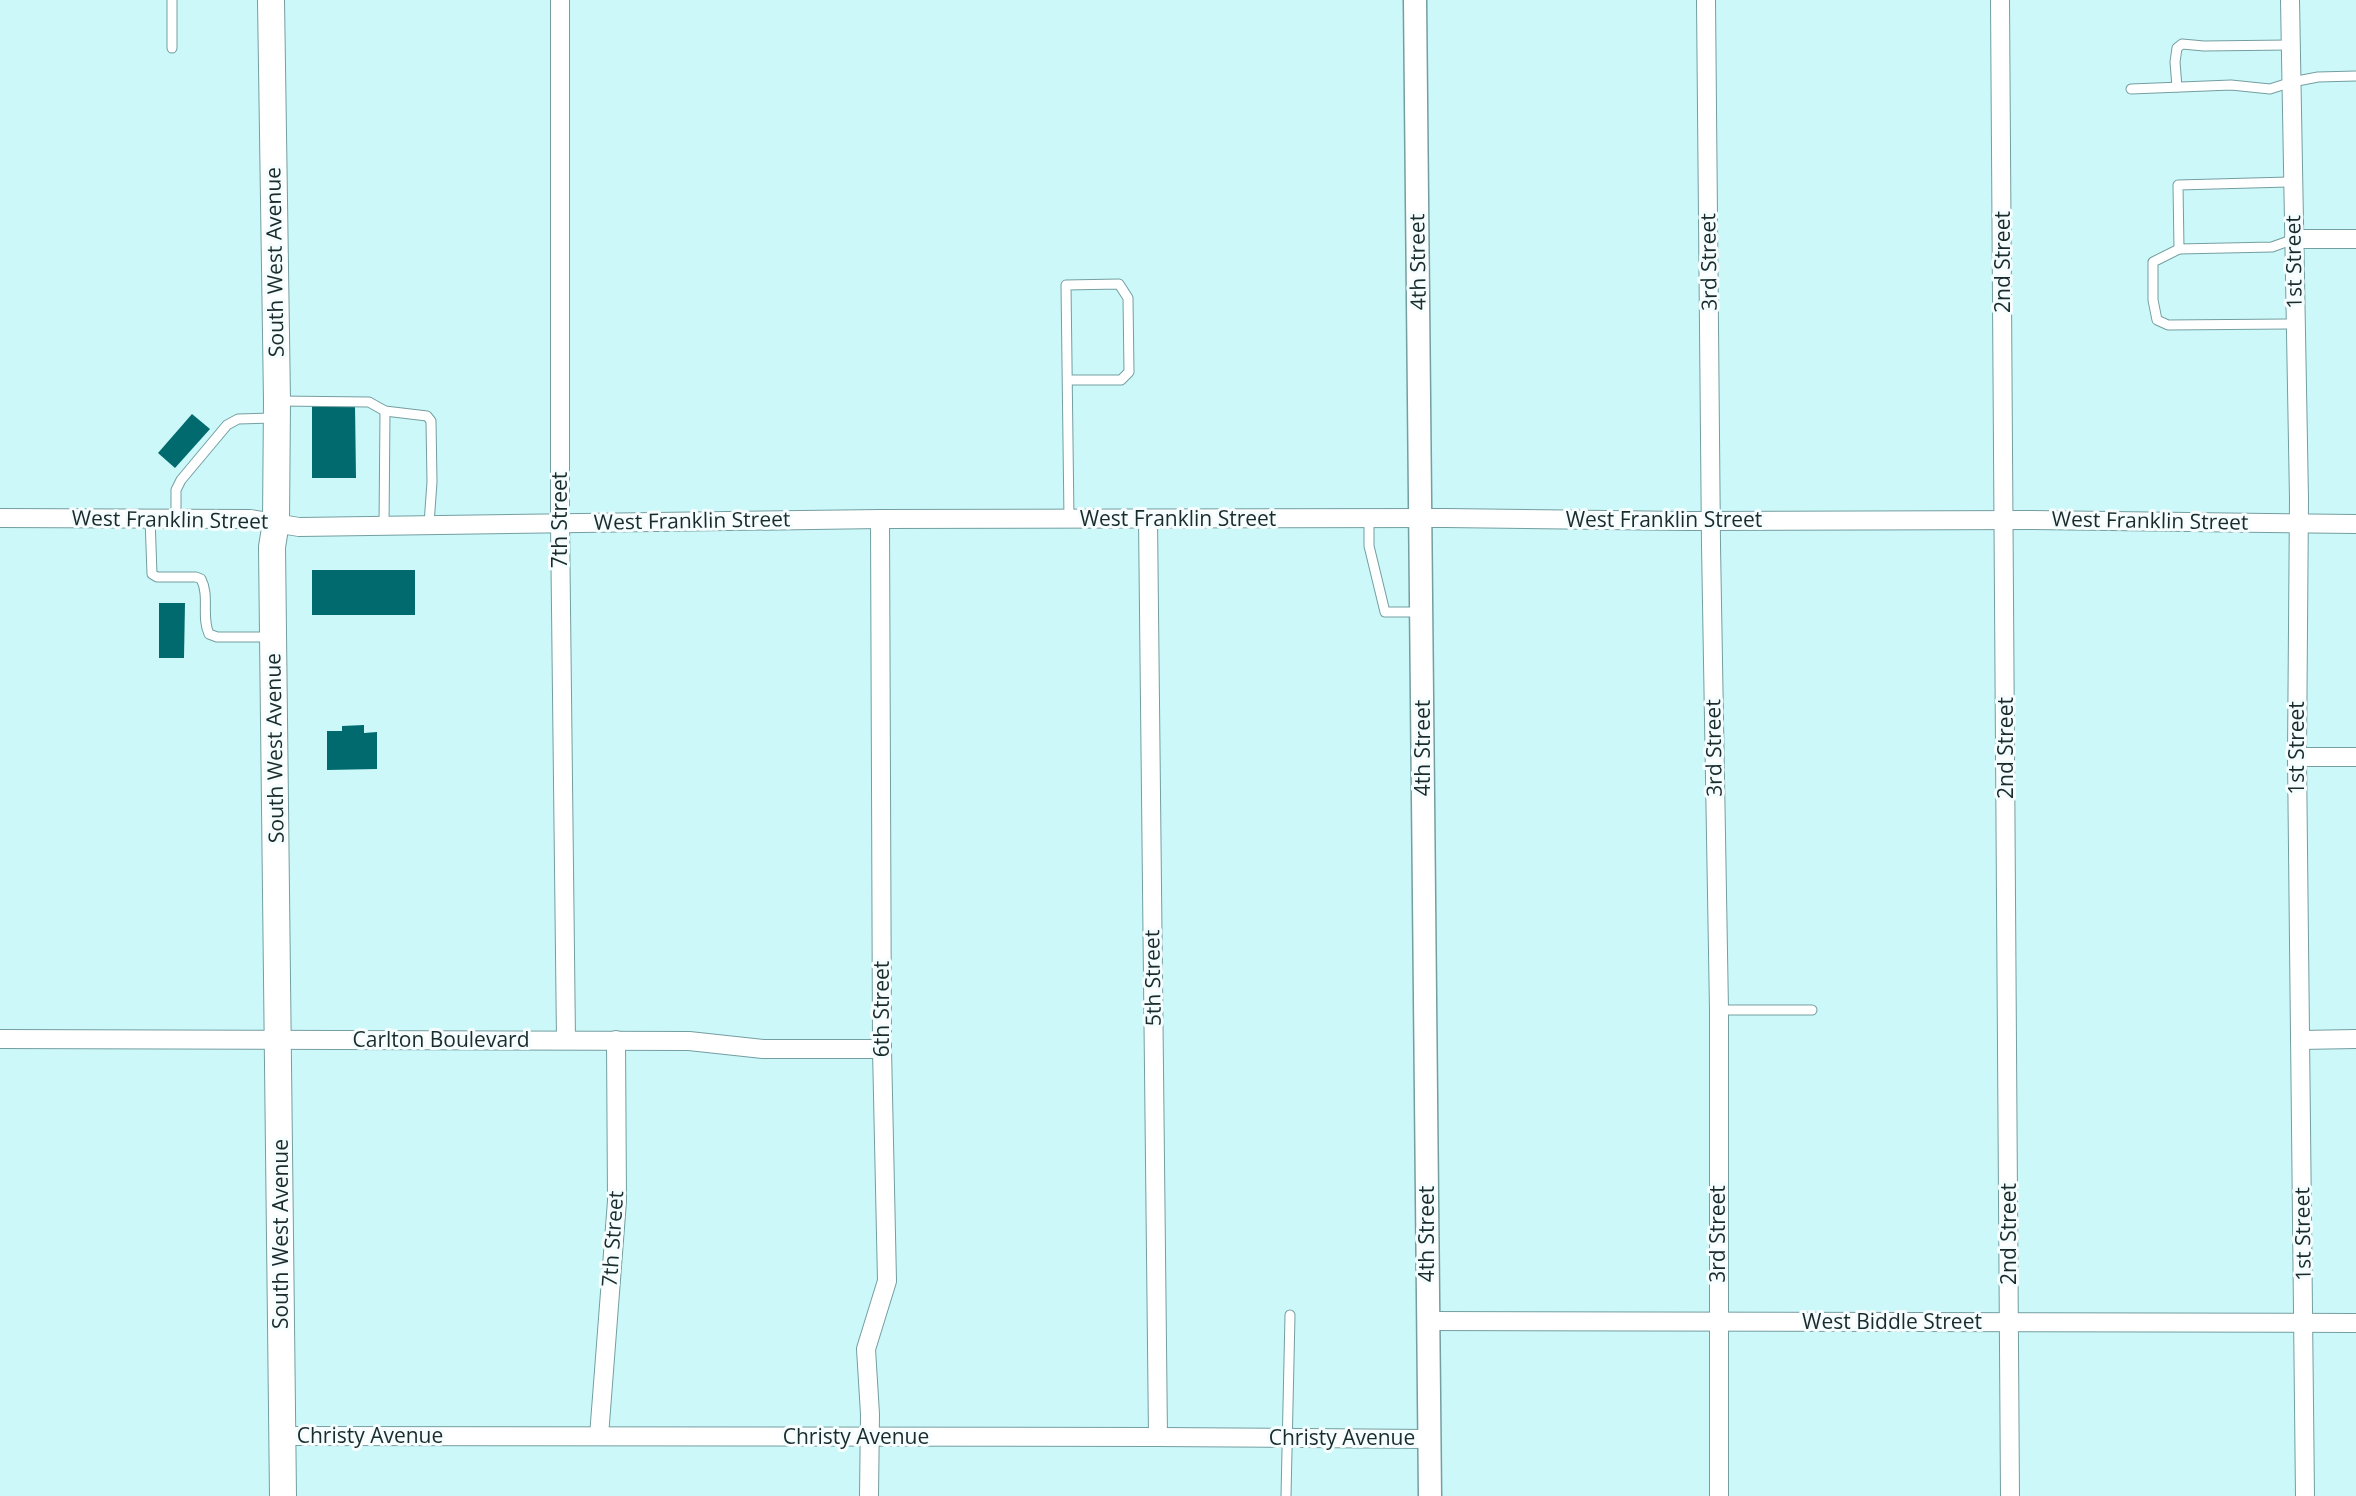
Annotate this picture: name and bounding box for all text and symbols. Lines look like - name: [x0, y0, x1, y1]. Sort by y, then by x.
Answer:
- street label: South West Avenue: [258, 167, 290, 357]
- street label: 2nd Street: [1988, 211, 2016, 313]
- street label: 3rd Street: [1693, 213, 1723, 311]
- street label: 4th Street: [1402, 214, 1432, 310]
- street label: 1st Street: [2278, 215, 2308, 309]
- street label: 7th Street: [545, 472, 573, 568]
- street label: West Franklin Street: [71, 503, 269, 535]
- street label: West Franklin Street: [593, 504, 791, 536]
- street label: West Franklin Street: [1080, 504, 1276, 532]
- street label: West Franklin Street: [2051, 504, 2249, 536]
- street label: West Franklin Street: [1566, 505, 1762, 533]
- street label: South West Avenue: [258, 653, 290, 843]
- street label: 2nd Street: [1991, 697, 2019, 799]
- street label: 3rd Street: [1698, 699, 1728, 797]
- street label: 4th Street: [1408, 700, 1436, 796]
- street label: 1st Street: [2282, 701, 2310, 795]
- street label: 5th Street: [1137, 930, 1167, 1026]
- street label: 6th Street: [867, 961, 895, 1057]
- street label: Carlton Boulevard: [353, 1025, 530, 1053]
- street label: South West Avenue: [266, 1139, 294, 1329]
- street label: 2nd Street: [1994, 1183, 2022, 1285]
- street label: 3rd Street: [1703, 1185, 1731, 1283]
- street label: 4th Street: [1412, 1186, 1440, 1282]
- street label: 1st Street: [2287, 1187, 2317, 1281]
- street label: 7th Street: [595, 1190, 629, 1288]
- street label: West Biddle Street: [1802, 1307, 1982, 1335]
- street label: Christy Avenue: [297, 1421, 443, 1449]
- street label: Christy Avenue: [783, 1422, 929, 1450]
- street label: Christy Avenue: [1269, 1423, 1415, 1451]

